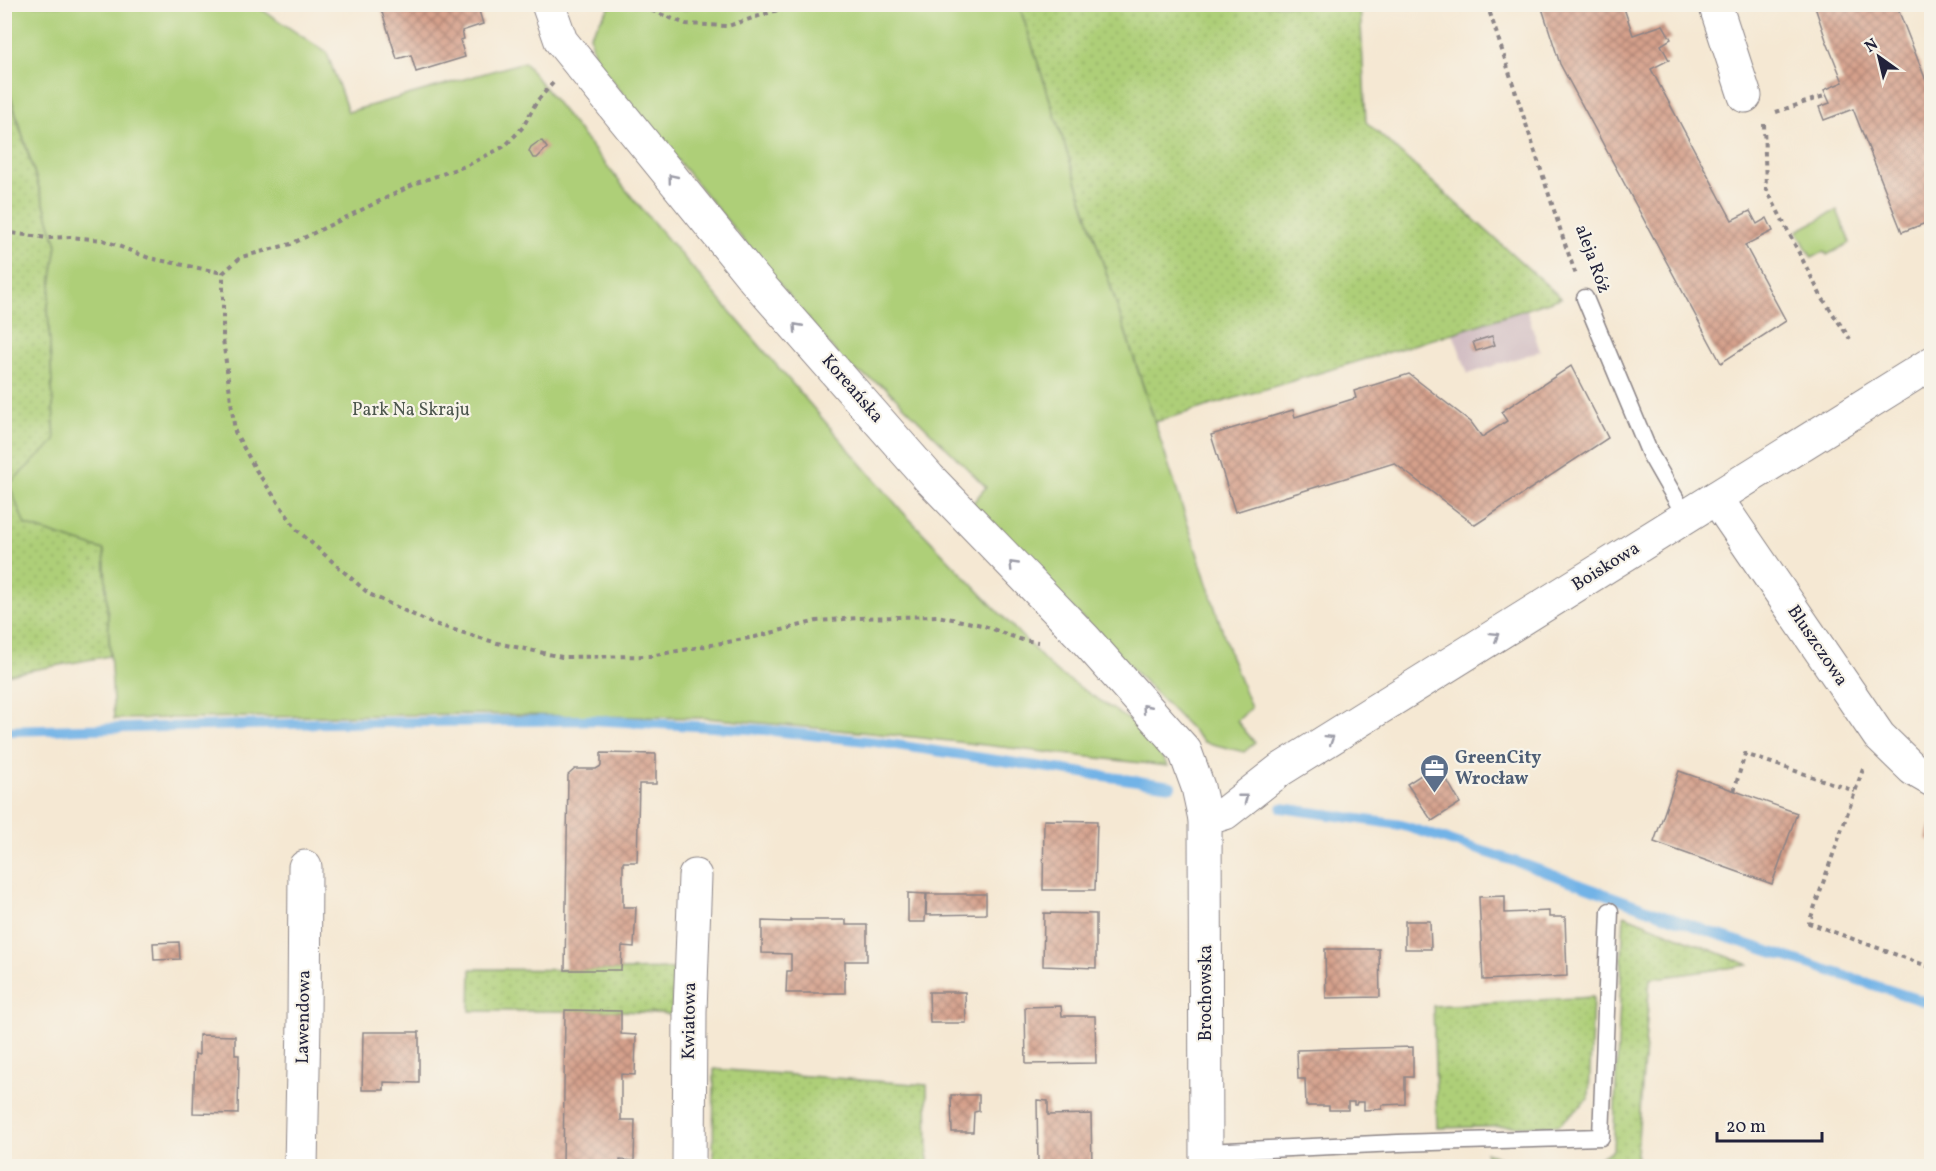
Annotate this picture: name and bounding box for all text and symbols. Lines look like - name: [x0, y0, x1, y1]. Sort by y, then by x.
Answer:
- north arrow: [1849, 27, 1909, 87]
- text: N: [1861, 34, 1883, 59]
- one-way arrow: [668, 174, 679, 185]
- street label: aleja Róż: [1568, 221, 1616, 297]
- one-way arrow: [793, 324, 804, 334]
- street label: Koreańska: [815, 349, 889, 429]
- park label: Park Na Skraju: [352, 398, 470, 423]
- street label: Boiskowa: [1567, 536, 1645, 598]
- one-way arrow: [1010, 561, 1021, 572]
- street label: Bluszczowa: [1781, 601, 1853, 691]
- one-way arrow: [1489, 632, 1499, 644]
- one-way arrow: [1142, 704, 1153, 715]
- one-way arrow: [1324, 735, 1334, 747]
- place label: GreenCity Wrocław: [1455, 746, 1541, 792]
- office icon: GreenCity Wrocław: [1418, 752, 1450, 794]
- one-way arrow: [1238, 794, 1249, 805]
- street label: Brochowska: [1194, 945, 1219, 1041]
- street label: Lawendowa: [291, 970, 317, 1064]
- street label: Kwiatowa: [677, 982, 703, 1060]
- scale bar: [1717, 1105, 1822, 1143]
- text: 20 m: [1726, 1115, 1766, 1140]

